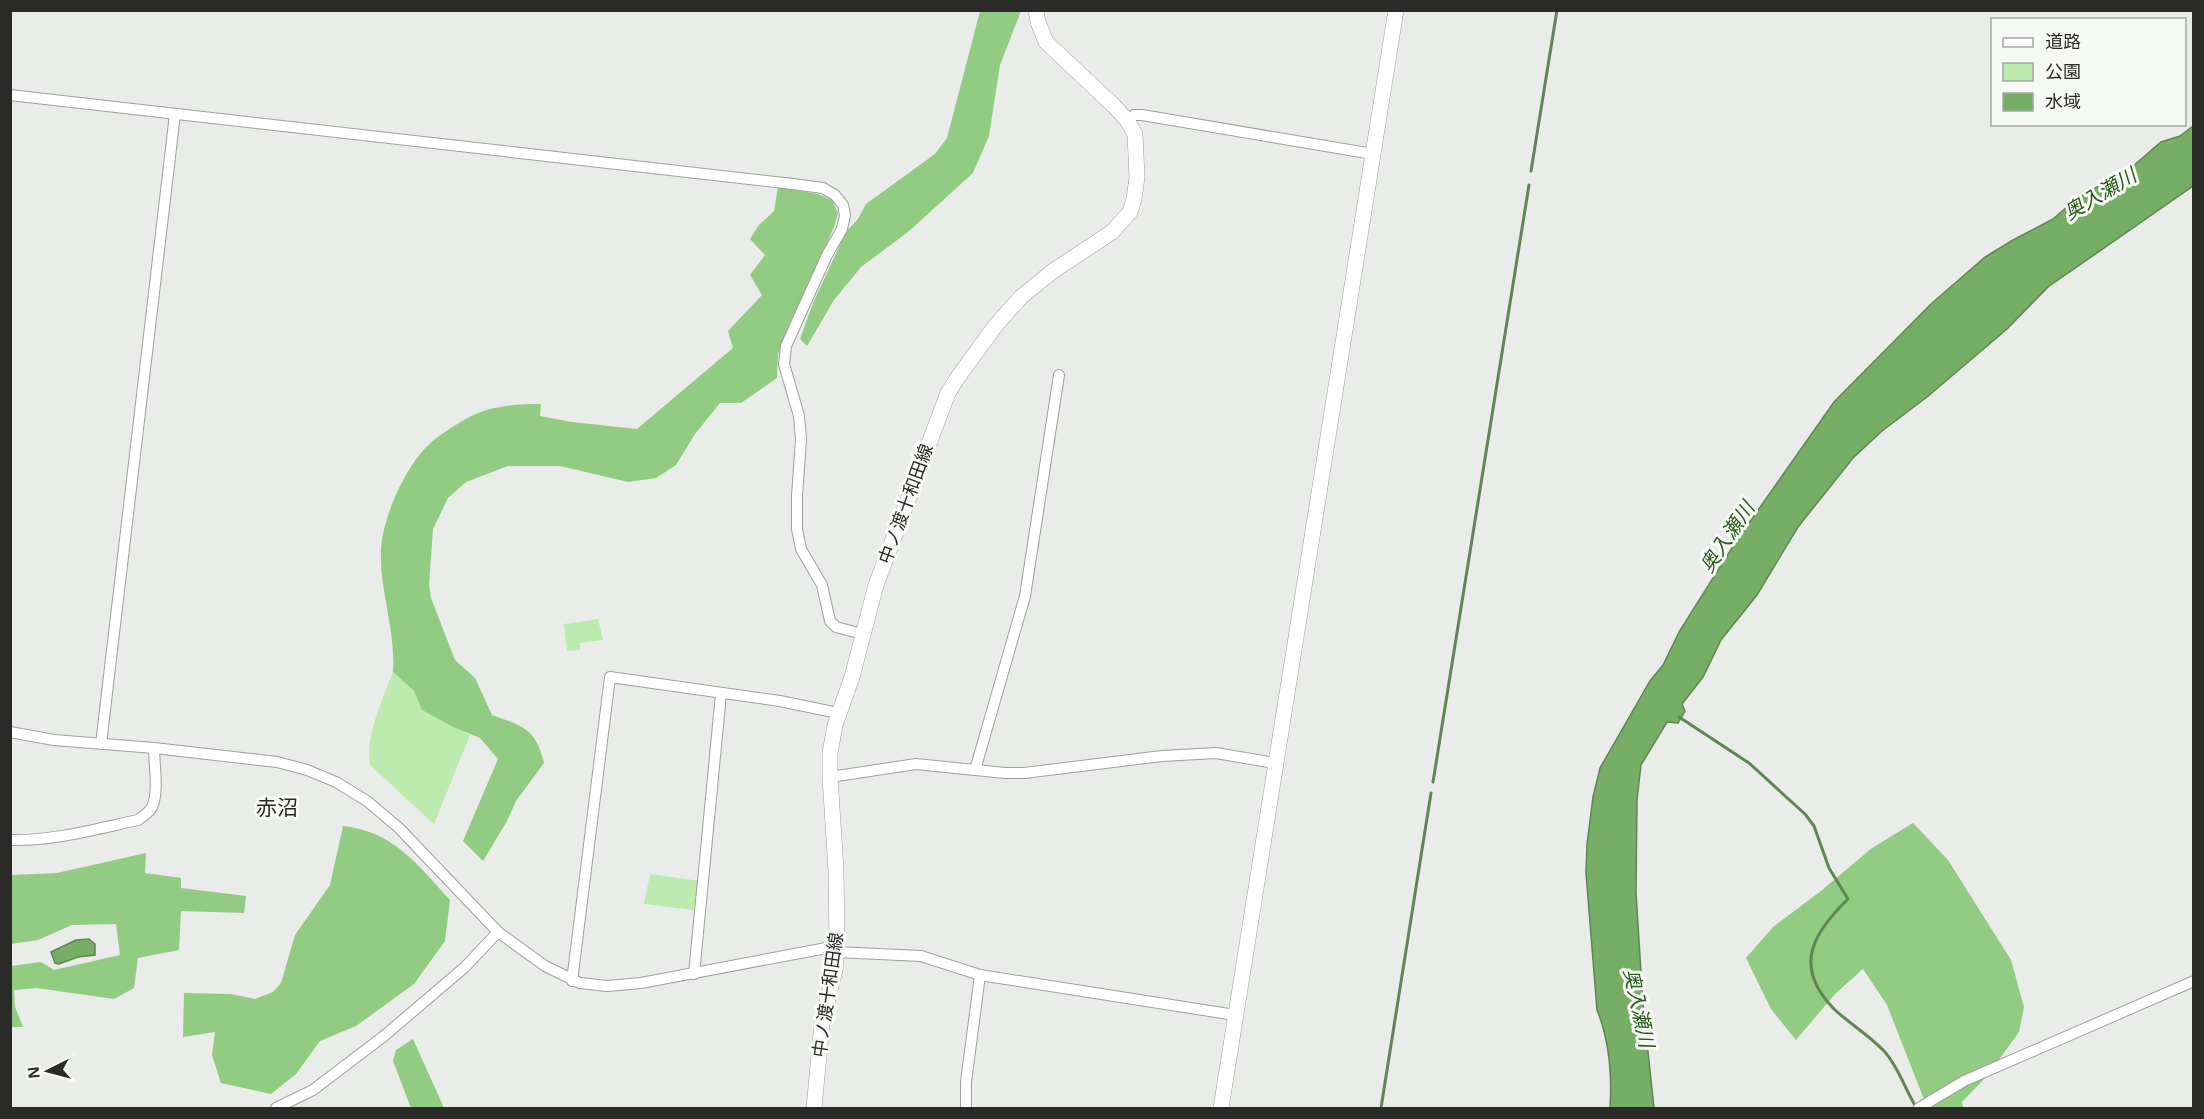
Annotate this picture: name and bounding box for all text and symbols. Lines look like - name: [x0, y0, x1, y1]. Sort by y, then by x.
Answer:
- legend: [1991, 18, 2186, 126]
- text: 道路: [2045, 32, 2081, 52]
- text: 公園: [2045, 62, 2081, 82]
- text: 水域: [2045, 92, 2081, 112]
- water label: 奥入瀬川: [2060, 163, 2142, 224]
- street label: 中ノ渡十和田線: [875, 441, 937, 567]
- water label: 奥入瀬川: [1696, 496, 1760, 576]
- district label: 赤沼: [256, 796, 298, 819]
- street label: 中ノ渡十和田線: [809, 931, 847, 1059]
- water label: 奥入瀬川: [1620, 967, 1658, 1051]
- north arrow: [18, 1041, 78, 1101]
- text: N: [25, 1066, 43, 1079]

